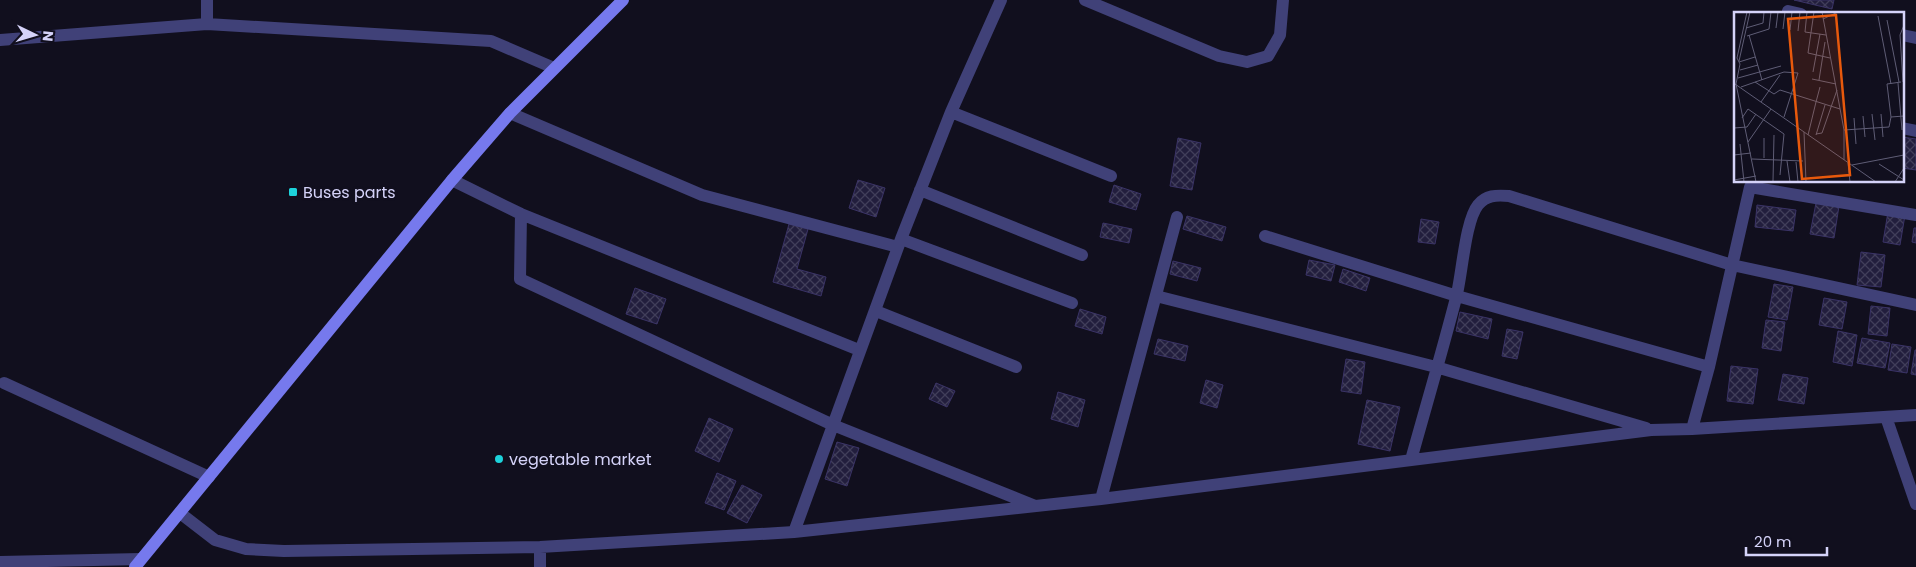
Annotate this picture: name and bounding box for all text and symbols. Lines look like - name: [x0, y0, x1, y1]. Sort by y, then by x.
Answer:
- north arrow: [10, 10, 60, 60]
- inset map: [1734, 12, 1904, 182]
- text: N: [38, 30, 58, 42]
- place label: Buses parts: [303, 181, 396, 204]
- marker: Buses parts: [287, 186, 299, 198]
- place label: vegetable market: [509, 448, 652, 471]
- marker: vegetable market: [493, 453, 505, 465]
- scale bar: [1746, 524, 1827, 556]
- text: 20 m: [1754, 531, 1792, 552]

